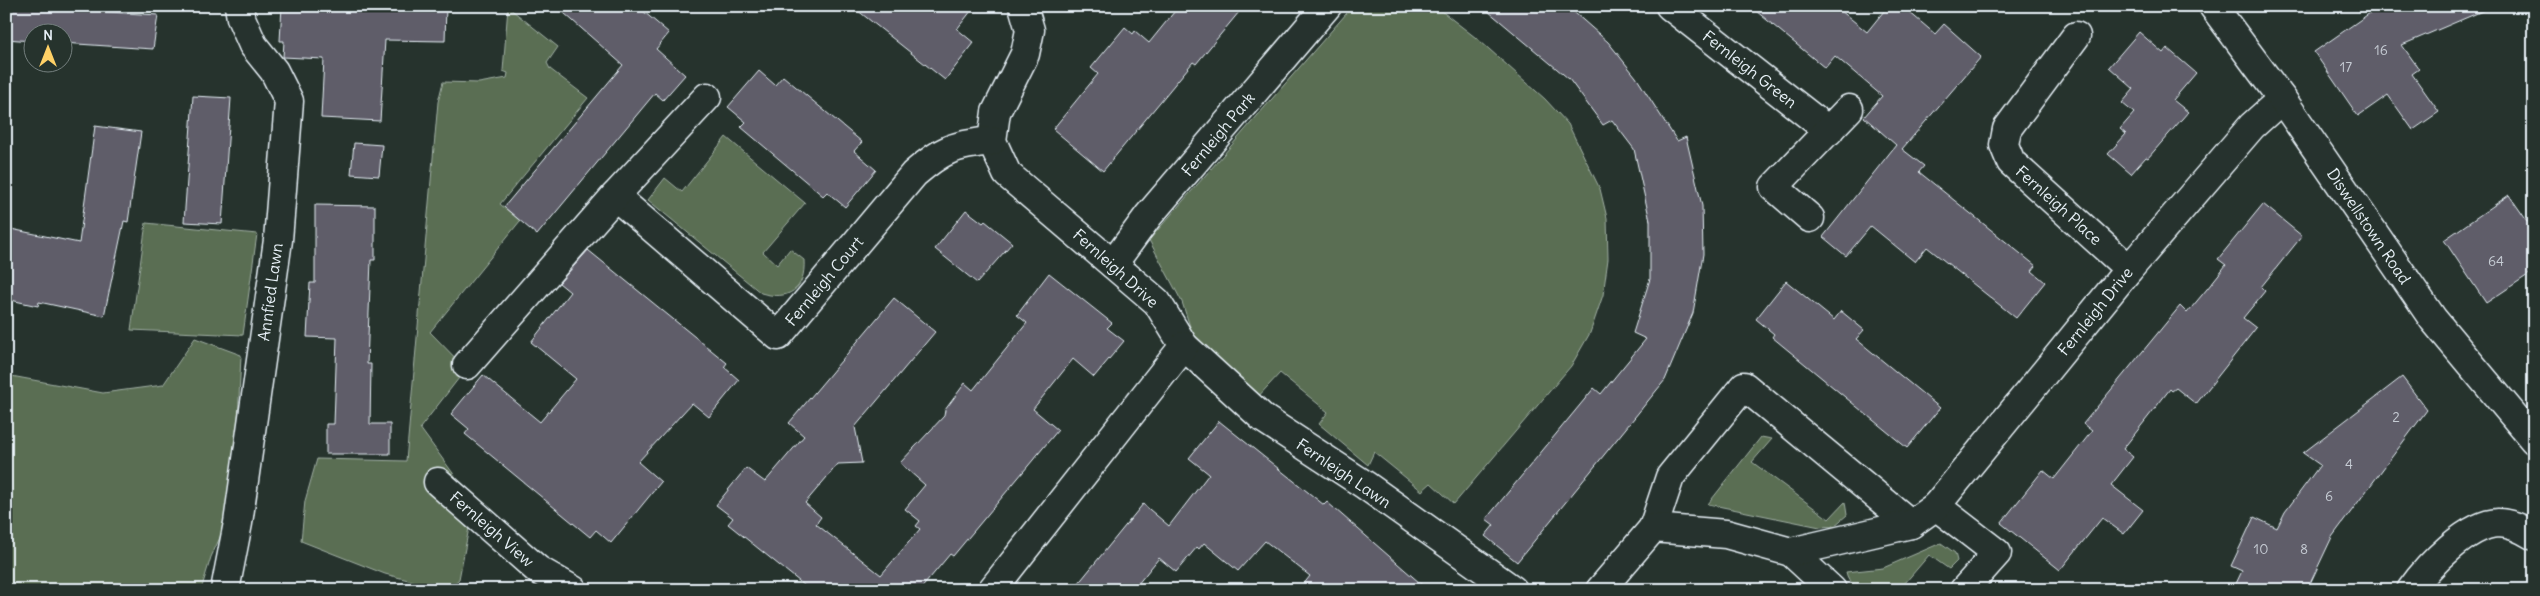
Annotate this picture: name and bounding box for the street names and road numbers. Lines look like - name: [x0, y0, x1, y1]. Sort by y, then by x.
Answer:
- street label: Fernleigh Green: [1699, 26, 1801, 112]
- street label: Fernleigh Park: [1177, 88, 1259, 180]
- street label: Fernleigh Place: [2012, 161, 2106, 249]
- street label: Diswellstown Road: [2323, 164, 2415, 288]
- street label: Fernleigh Drive: [1069, 224, 1163, 312]
- street label: Fernleigh Court: [781, 232, 868, 330]
- street label: Annfied Lawn: [253, 242, 287, 342]
- street label: Fernleigh Drive: [2053, 263, 2137, 359]
- street label: Fernleigh Lawn: [1293, 434, 1395, 512]
- street label: Fernleigh View: [446, 487, 539, 571]

